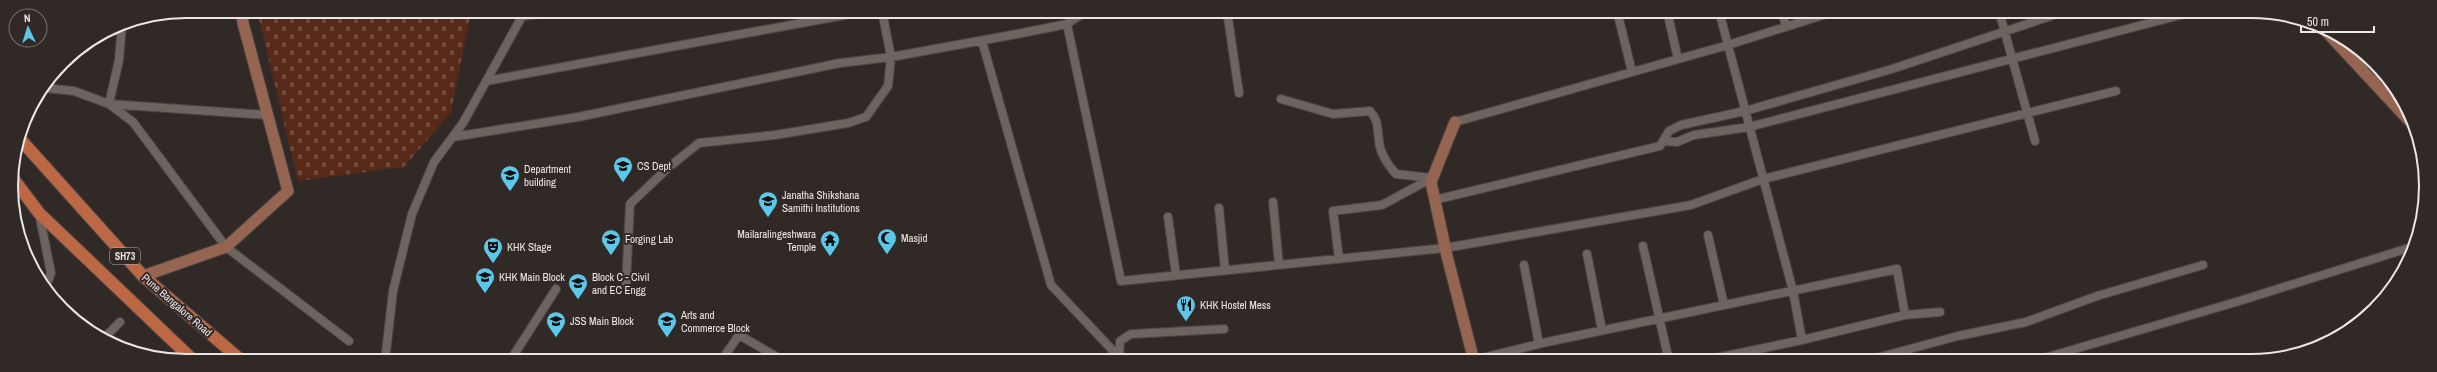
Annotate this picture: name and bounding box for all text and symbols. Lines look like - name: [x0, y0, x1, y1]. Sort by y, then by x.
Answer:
- north arrow: [8, 8, 48, 48]
- scale bar: [2301, 8, 2374, 34]
- text: N: [24, 11, 31, 25]
- text: 50 m: [2307, 14, 2329, 30]
- school or university icon: CS Dept: [612, 155, 634, 183]
- place label: CS Dept: [637, 159, 672, 173]
- place label: Department building: [524, 162, 572, 189]
- school or university icon: Department building: [499, 164, 521, 192]
- place label: Janatha Shikshana Samithi Institutions: [782, 188, 860, 215]
- school or university icon: Janatha Shikshana Samithi Institutions: [757, 190, 779, 218]
- place label: Mailaralingeshwara Temple: [737, 227, 816, 254]
- mosque icon: Masjid: [876, 227, 898, 255]
- school or university icon: Forging Lab: [600, 228, 622, 256]
- temple icon: Mailaralingeshwara Temple: [819, 229, 841, 257]
- place label: Masjid: [901, 231, 928, 245]
- place label: Forging Lab: [625, 232, 673, 246]
- theatre icon: KHK Stage: [482, 236, 504, 264]
- place label: KHK Stage: [507, 240, 552, 254]
- road number: SH73: [110, 248, 140, 264]
- school or university icon: KHK Main Block: [474, 266, 496, 294]
- place label: KHK Main Block: [499, 270, 565, 284]
- place label: Block C - Civil and EC Engg: [592, 270, 649, 297]
- street label: Pune Bangalore Road: [139, 271, 215, 339]
- school or university icon: Block C - Civil and EC Engg: [567, 272, 589, 300]
- restaurant icon: KHK Hostel Mess: [1175, 294, 1197, 322]
- place label: KHK Hostel Mess: [1200, 298, 1271, 312]
- place label: Arts and Commerce Block: [680, 308, 750, 335]
- school or university icon: JSS Main Block: [545, 310, 567, 338]
- school or university icon: Arts and Commerce Block: [656, 310, 678, 338]
- place label: JSS Main Block: [570, 314, 634, 328]

